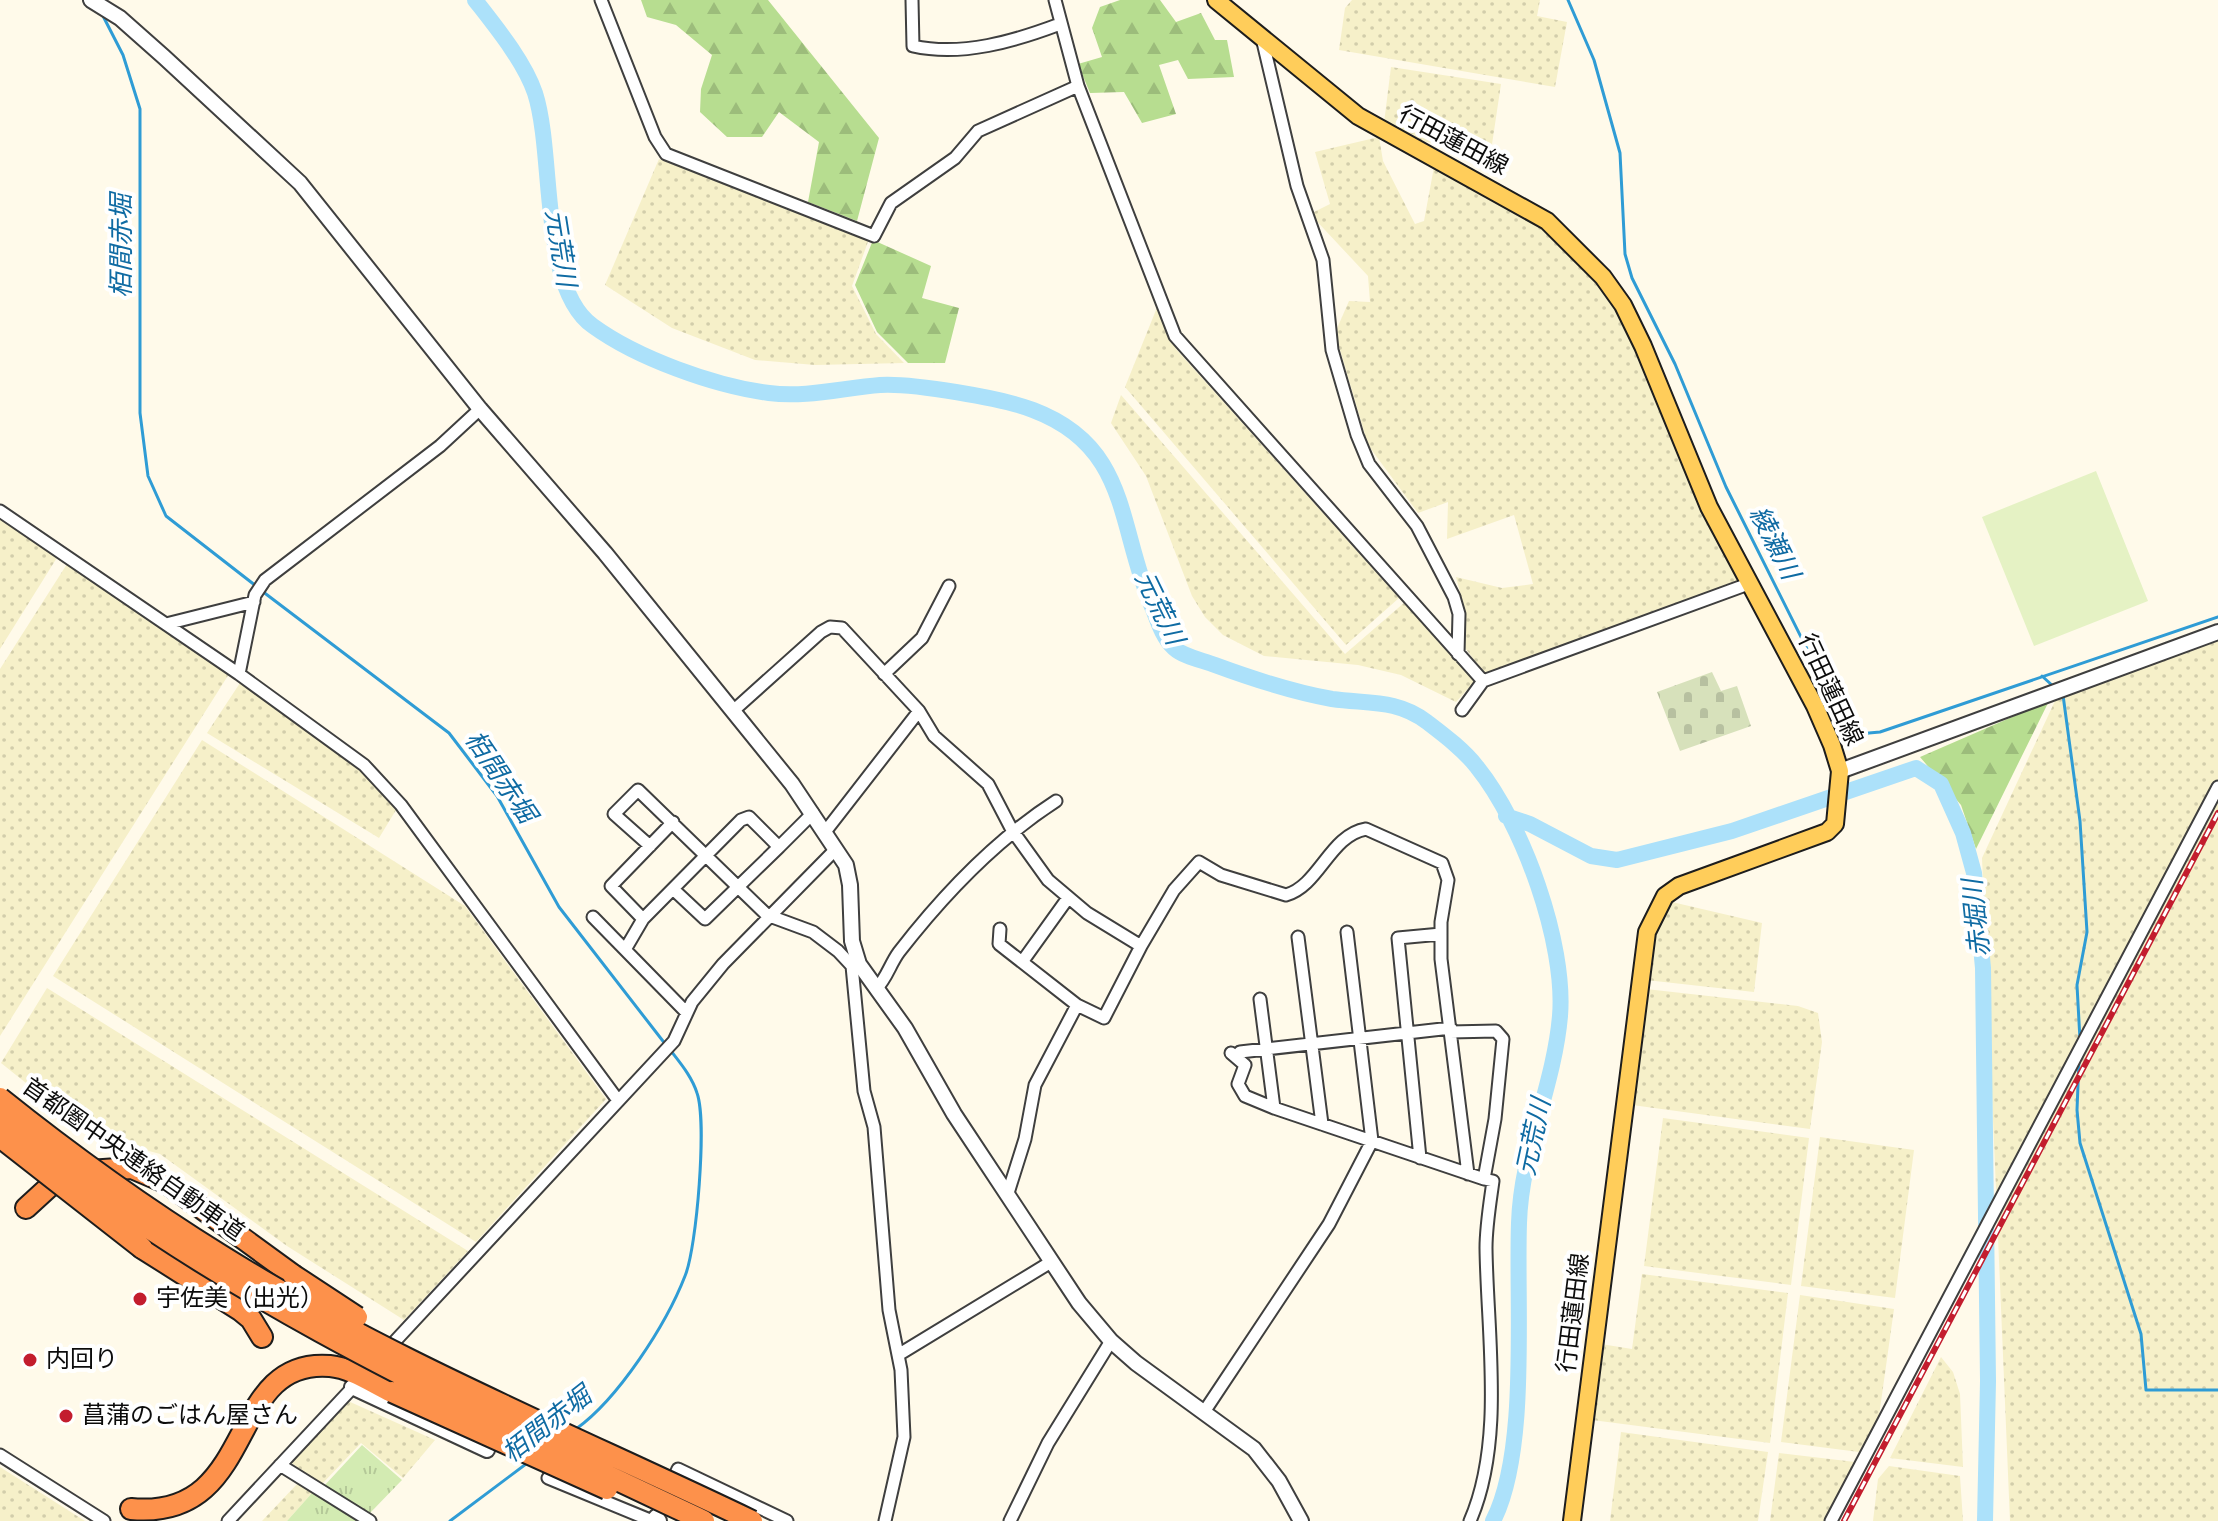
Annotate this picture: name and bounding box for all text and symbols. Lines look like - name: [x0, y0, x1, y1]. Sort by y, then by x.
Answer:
- street label: 行田蓮田線: [1392, 97, 1514, 185]
- water label: 栢間赤堀: [102, 190, 142, 298]
- water label: 元荒川: [534, 206, 586, 293]
- water label: 綾瀬川: [1738, 499, 1811, 589]
- water label: 元荒川: [1124, 564, 1195, 655]
- street label: 行田蓮田線: [1788, 628, 1872, 752]
- water label: 栢間赤堀: [454, 723, 548, 835]
- water label: 赤堀川: [1953, 874, 2001, 959]
- street label: 首都圏中央連絡自動車道: [15, 1070, 251, 1250]
- water label: 元荒川: [1506, 1092, 1562, 1179]
- street label: 行田蓮田線: [1549, 1251, 1599, 1375]
- place label: 宇佐美（出光）: [156, 1281, 324, 1317]
- marker: 宇佐美（出光）: [131, 1290, 149, 1308]
- place label: 内回り: [46, 1342, 118, 1378]
- marker: 内回り: [21, 1351, 39, 1369]
- water label: 栢間赤堀: [494, 1375, 603, 1473]
- place label: 菖蒲のごはん屋さん: [82, 1398, 298, 1434]
- marker: 菖蒲のごはん屋さん: [57, 1407, 75, 1425]

